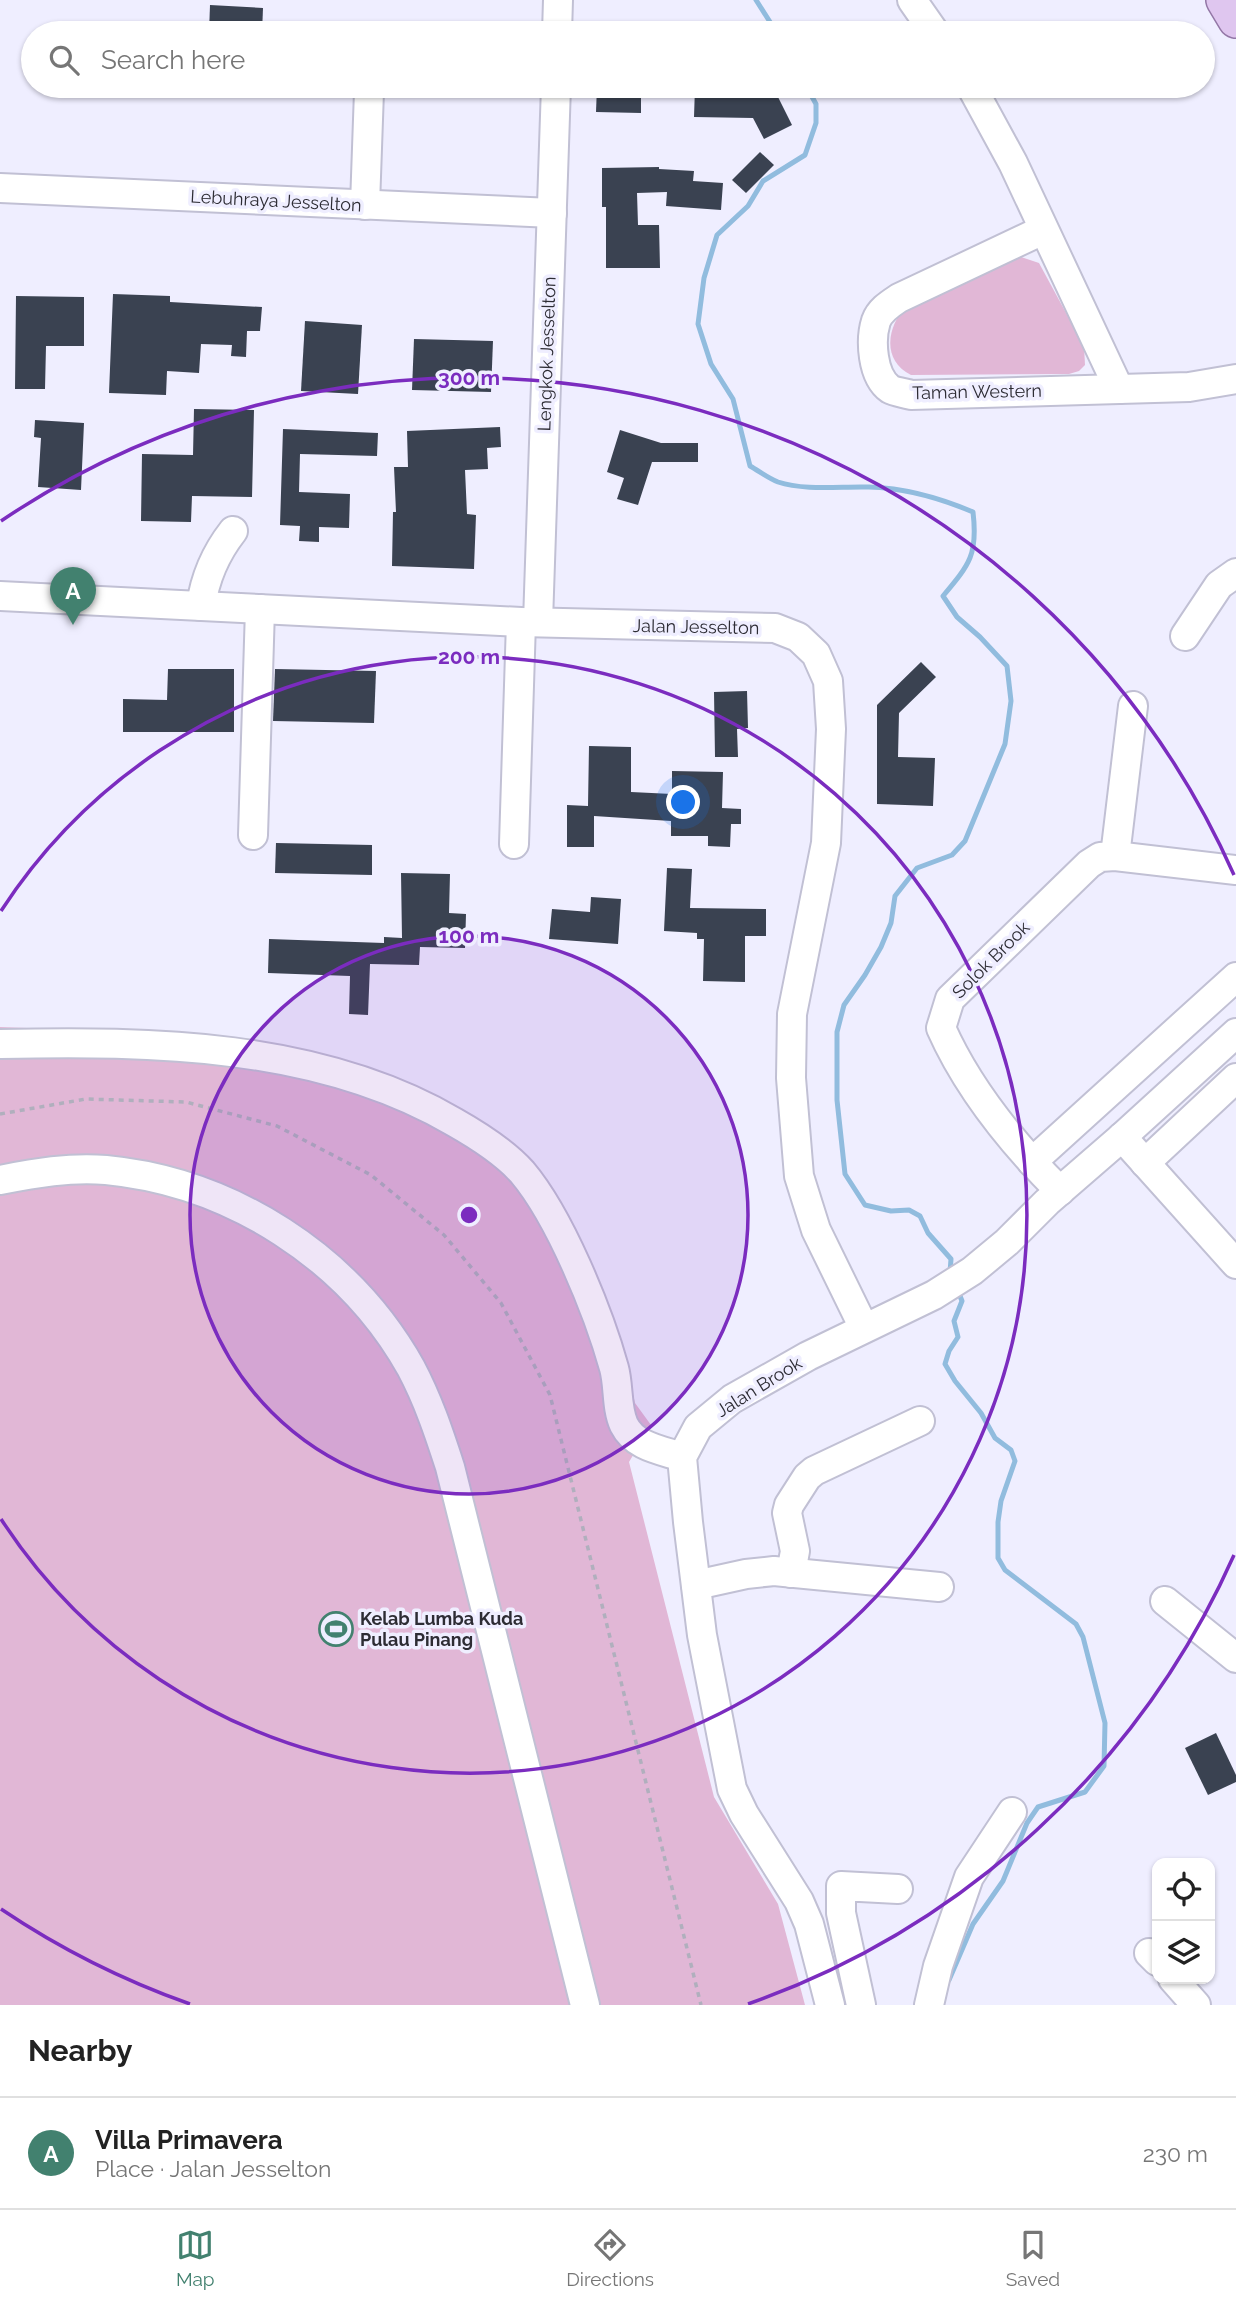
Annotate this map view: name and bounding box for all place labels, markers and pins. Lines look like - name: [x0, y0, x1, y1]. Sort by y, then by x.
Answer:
- pin: A: [50, 567, 96, 625]
- centre of rings: [457, 1203, 481, 1227]
- place label: Kelab Lumba Kuda Pulau Pinang: [360, 1608, 523, 1650]
- sports icon: Kelab Lumba Kuda Pulau Pinang: [317, 1610, 355, 1648]

